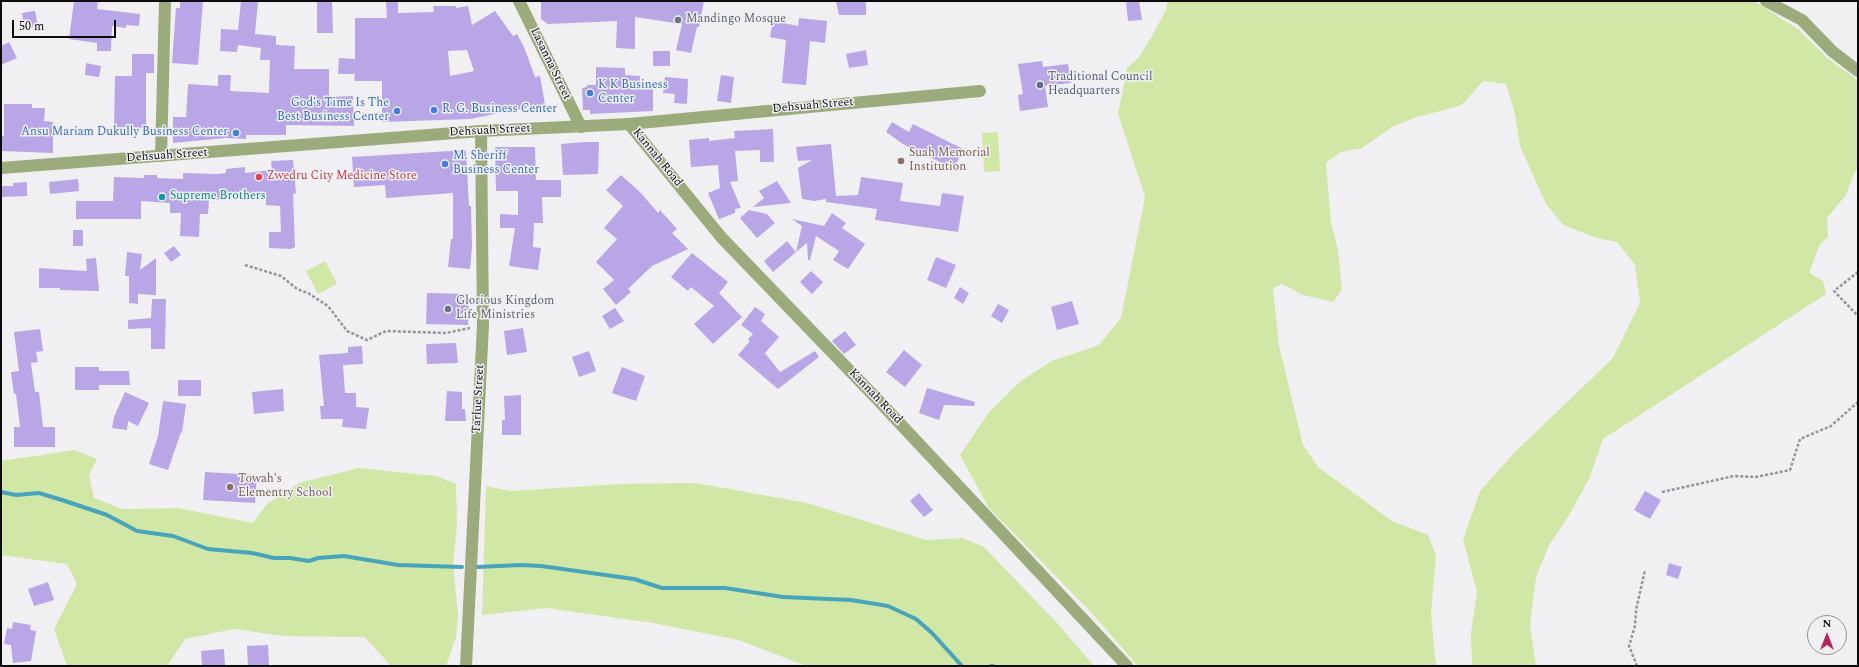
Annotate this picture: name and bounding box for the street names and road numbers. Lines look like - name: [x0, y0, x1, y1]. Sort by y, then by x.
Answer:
- street label: Lasanna Street: [526, 25, 574, 103]
- street label: Dehsuah Street: [772, 95, 854, 117]
- street label: Dehsuah Street: [449, 122, 531, 140]
- street label: Kannah Road: [629, 126, 685, 190]
- street label: Dehsuah Street: [126, 146, 208, 166]
- street label: Tarlue Street: [470, 364, 488, 434]
- street label: Kannah Road: [845, 366, 905, 428]

